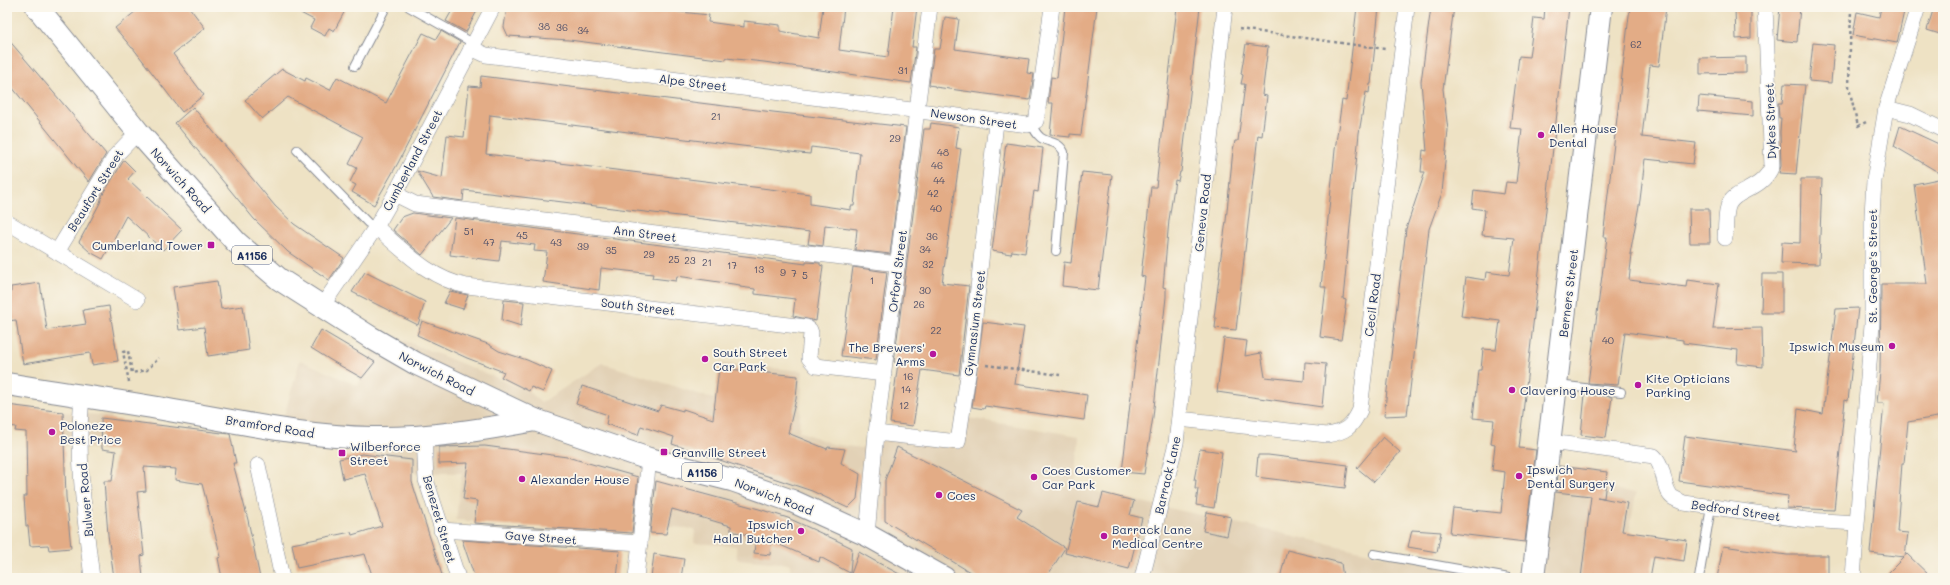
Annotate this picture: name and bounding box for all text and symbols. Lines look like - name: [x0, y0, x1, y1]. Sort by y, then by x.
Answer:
- house number: 38: [538, 19, 550, 33]
- house number: 36: [556, 20, 568, 34]
- house number: 34: [577, 23, 589, 37]
- house number: 62: [1630, 37, 1642, 51]
- house number: 31: [898, 63, 908, 77]
- street label: Alpe Street: [658, 70, 728, 94]
- street label: Dykes Street: [1761, 83, 1779, 159]
- street label: Newson Street: [930, 104, 1018, 132]
- street label: Cumberland Street: [379, 107, 445, 213]
- house number: 21: [711, 109, 721, 123]
- place label: Allen House Dental: [1549, 120, 1617, 150]
- marker: Allen House Dental: [1536, 130, 1546, 140]
- house number: 29: [889, 131, 901, 145]
- street label: Norwich Road: [147, 144, 215, 216]
- house number: 48: [937, 145, 949, 159]
- street label: Beaufort Street: [63, 146, 127, 234]
- house number: 46: [931, 158, 943, 172]
- house number: 44: [933, 173, 945, 187]
- street label: Geneva Road: [1190, 173, 1214, 253]
- house number: 42: [927, 186, 939, 200]
- house number: 40: [930, 201, 942, 215]
- street label: St. George's Street: [1864, 209, 1880, 323]
- street label: Ann Street: [612, 221, 678, 245]
- house number: 51: [464, 224, 474, 238]
- house number: 45: [516, 228, 528, 242]
- street label: Orford Street: [884, 229, 910, 313]
- house number: 36: [926, 229, 938, 243]
- house number: 47: [483, 235, 495, 249]
- house number: 43: [550, 235, 562, 249]
- place label: Cumberland Tower: [92, 237, 203, 253]
- house number: 39: [577, 239, 589, 253]
- marker: Cumberland Tower: [206, 240, 216, 250]
- house number: 34: [919, 242, 931, 256]
- house number: 35: [605, 243, 617, 257]
- road number: A1156: [232, 246, 272, 264]
- house number: 29: [643, 247, 655, 261]
- street label: Berners Street: [1555, 248, 1581, 338]
- house number: 25: [668, 252, 680, 266]
- house number: 23: [684, 253, 696, 267]
- house number: 21: [702, 255, 712, 269]
- house number: 32: [922, 257, 934, 271]
- house number: 17: [727, 258, 737, 272]
- house number: 13: [754, 262, 764, 276]
- house number: 9: [780, 265, 786, 279]
- house number: 7: [791, 266, 797, 280]
- house number: 5: [802, 268, 808, 282]
- street label: Gymnasium Street: [960, 269, 988, 377]
- street label: Cecil Road: [1360, 272, 1384, 337]
- house number: 1: [870, 273, 874, 287]
- house number: 30: [919, 283, 931, 297]
- street label: South Street: [600, 294, 676, 318]
- house number: 26: [913, 297, 925, 311]
- house number: 22: [930, 323, 942, 337]
- house number: 40: [1602, 333, 1614, 347]
- place label: Ipswich Museum: [1789, 338, 1884, 354]
- place label: The Brewers' Arms: [848, 339, 925, 369]
- marker: Ipswich Museum: [1887, 341, 1897, 351]
- place label: South Street Car Park: [713, 344, 788, 374]
- street label: Norwich Road: [397, 347, 478, 399]
- marker: The Brewers' Arms: [928, 349, 938, 359]
- marker: South Street Car Park: [700, 354, 710, 364]
- house number: 16: [903, 369, 913, 383]
- place label: Kite Opticians Parking: [1646, 370, 1730, 400]
- marker: Kite Opticians Parking: [1633, 380, 1643, 390]
- house number: 14: [901, 382, 911, 396]
- place label: Clavering House: [1520, 382, 1615, 398]
- marker: Clavering House: [1507, 385, 1517, 395]
- house number: 12: [899, 398, 909, 412]
- street label: Bramford Road: [224, 411, 316, 441]
- place label: Poloneze Best Price: [60, 417, 121, 447]
- marker: Poloneze Best Price: [47, 427, 57, 437]
- street label: Barrack Lane: [1150, 434, 1184, 516]
- place label: Wilberforce Street: [350, 438, 421, 468]
- place label: Granville Street: [672, 444, 767, 460]
- marker: Granville Street: [659, 447, 669, 457]
- marker: Wilberforce Street: [337, 448, 347, 458]
- place label: Ipswich Dental Surgery: [1527, 461, 1615, 491]
- street label: Bulwer Road: [74, 462, 96, 537]
- place label: Coes Customer Car Park: [1042, 462, 1131, 492]
- road number: A1156: [682, 463, 722, 481]
- place label: Alexander House: [530, 471, 629, 487]
- marker: Ipswich Dental Surgery: [1514, 471, 1524, 481]
- marker: Coes Customer Car Park: [1029, 472, 1039, 482]
- street label: Benezet Street: [420, 473, 460, 565]
- marker: Alexander House: [517, 474, 527, 484]
- street label: Norwich Road: [733, 474, 816, 518]
- place label: Coes: [947, 487, 976, 503]
- marker: Coes: [934, 490, 944, 500]
- street label: Bedford Street: [1690, 496, 1782, 524]
- place label: Ipswich Halal Butcher: [713, 516, 793, 546]
- place label: Barrack Lane Medical Centre: [1112, 521, 1203, 551]
- marker: Ipswich Halal Butcher: [796, 526, 806, 536]
- street label: Gaye Street: [504, 527, 578, 547]
- marker: Barrack Lane Medical Centre: [1099, 531, 1109, 541]

